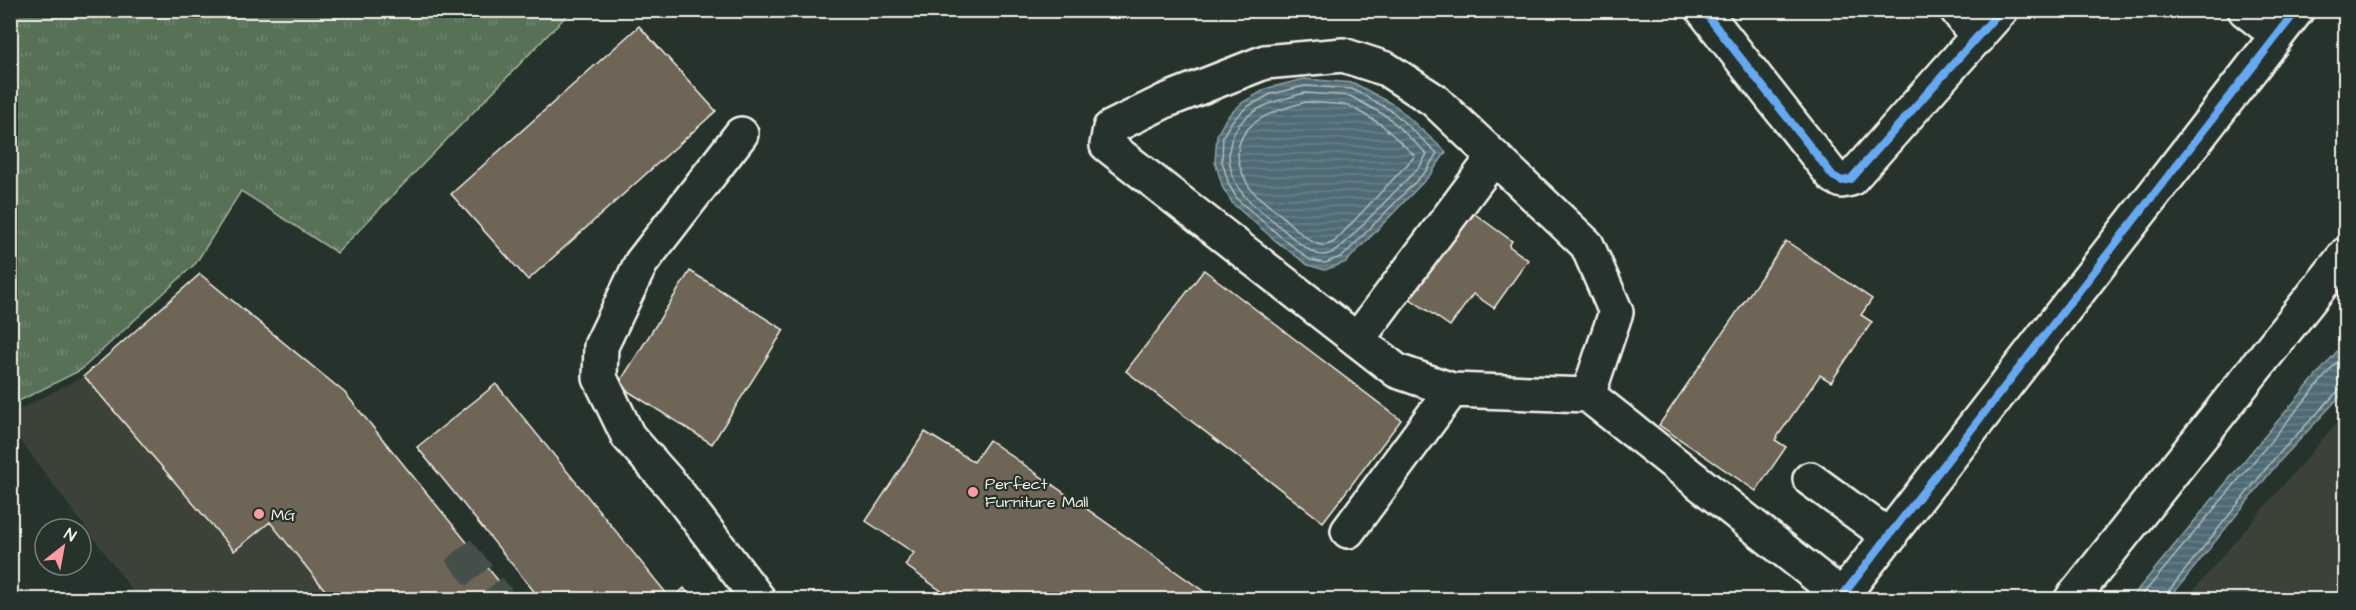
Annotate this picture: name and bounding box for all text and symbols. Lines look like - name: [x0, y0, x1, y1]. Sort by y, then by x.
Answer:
- place label: Perfect Furniture Mall: [985, 473, 1088, 513]
- marker: Perfect Furniture Mall: [966, 485, 980, 499]
- place label: MG: [271, 504, 295, 526]
- marker: MG: [252, 507, 266, 521]
- north arrow: [33, 517, 93, 577]
- text: N: [60, 523, 80, 547]

